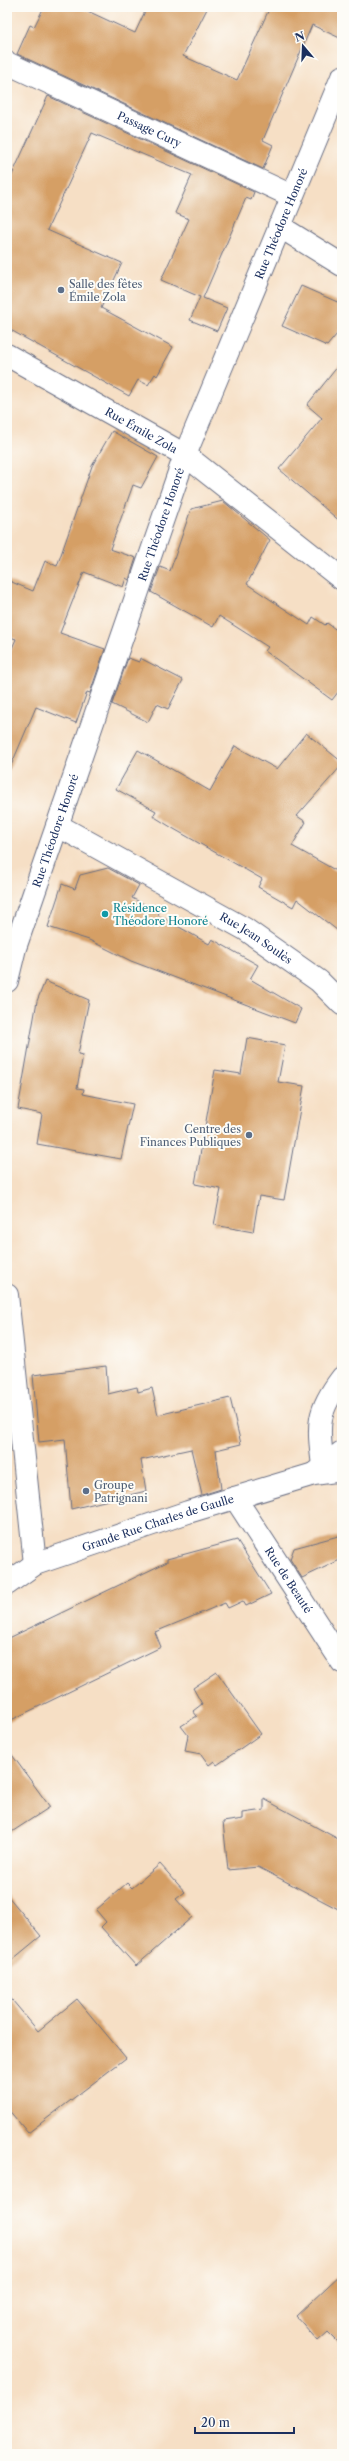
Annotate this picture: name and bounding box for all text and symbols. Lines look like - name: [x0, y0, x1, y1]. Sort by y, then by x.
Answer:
- north arrow: [283, 26, 323, 66]
- text: N: [293, 28, 307, 45]
- street label: Passage Cury: [115, 108, 184, 151]
- street label: Rue Théodore Honoré: [252, 166, 310, 281]
- place label: Salle des fêtes Émile Zola: [69, 277, 143, 304]
- marker: Salle des fêtes Émile Zola: [56, 285, 66, 295]
- street label: Rue Émile Zola: [103, 405, 180, 456]
- street label: Rue Théodore Honoré: [135, 466, 187, 583]
- street label: Rue Théodore Honoré: [29, 772, 81, 889]
- place label: Résidence Théodore Honoré: [113, 901, 208, 928]
- marker: Résidence Théodore Honoré: [100, 909, 110, 919]
- street label: Rue Jean Soulès: [217, 909, 295, 967]
- place label: Centre des Finances Publiques: [140, 1122, 241, 1149]
- marker: Centre des Finances Publiques: [244, 1130, 254, 1140]
- place label: Groupe Patrignani: [94, 1478, 148, 1505]
- marker: Groupe Patrignani: [81, 1486, 91, 1496]
- street label: Grande Rue Charles de Gaulle: [80, 1492, 235, 1555]
- street label: Rue de Beauté: [262, 1544, 315, 1616]
- scale bar: [195, 2409, 294, 2435]
- text: 20 m: [201, 2415, 230, 2430]

